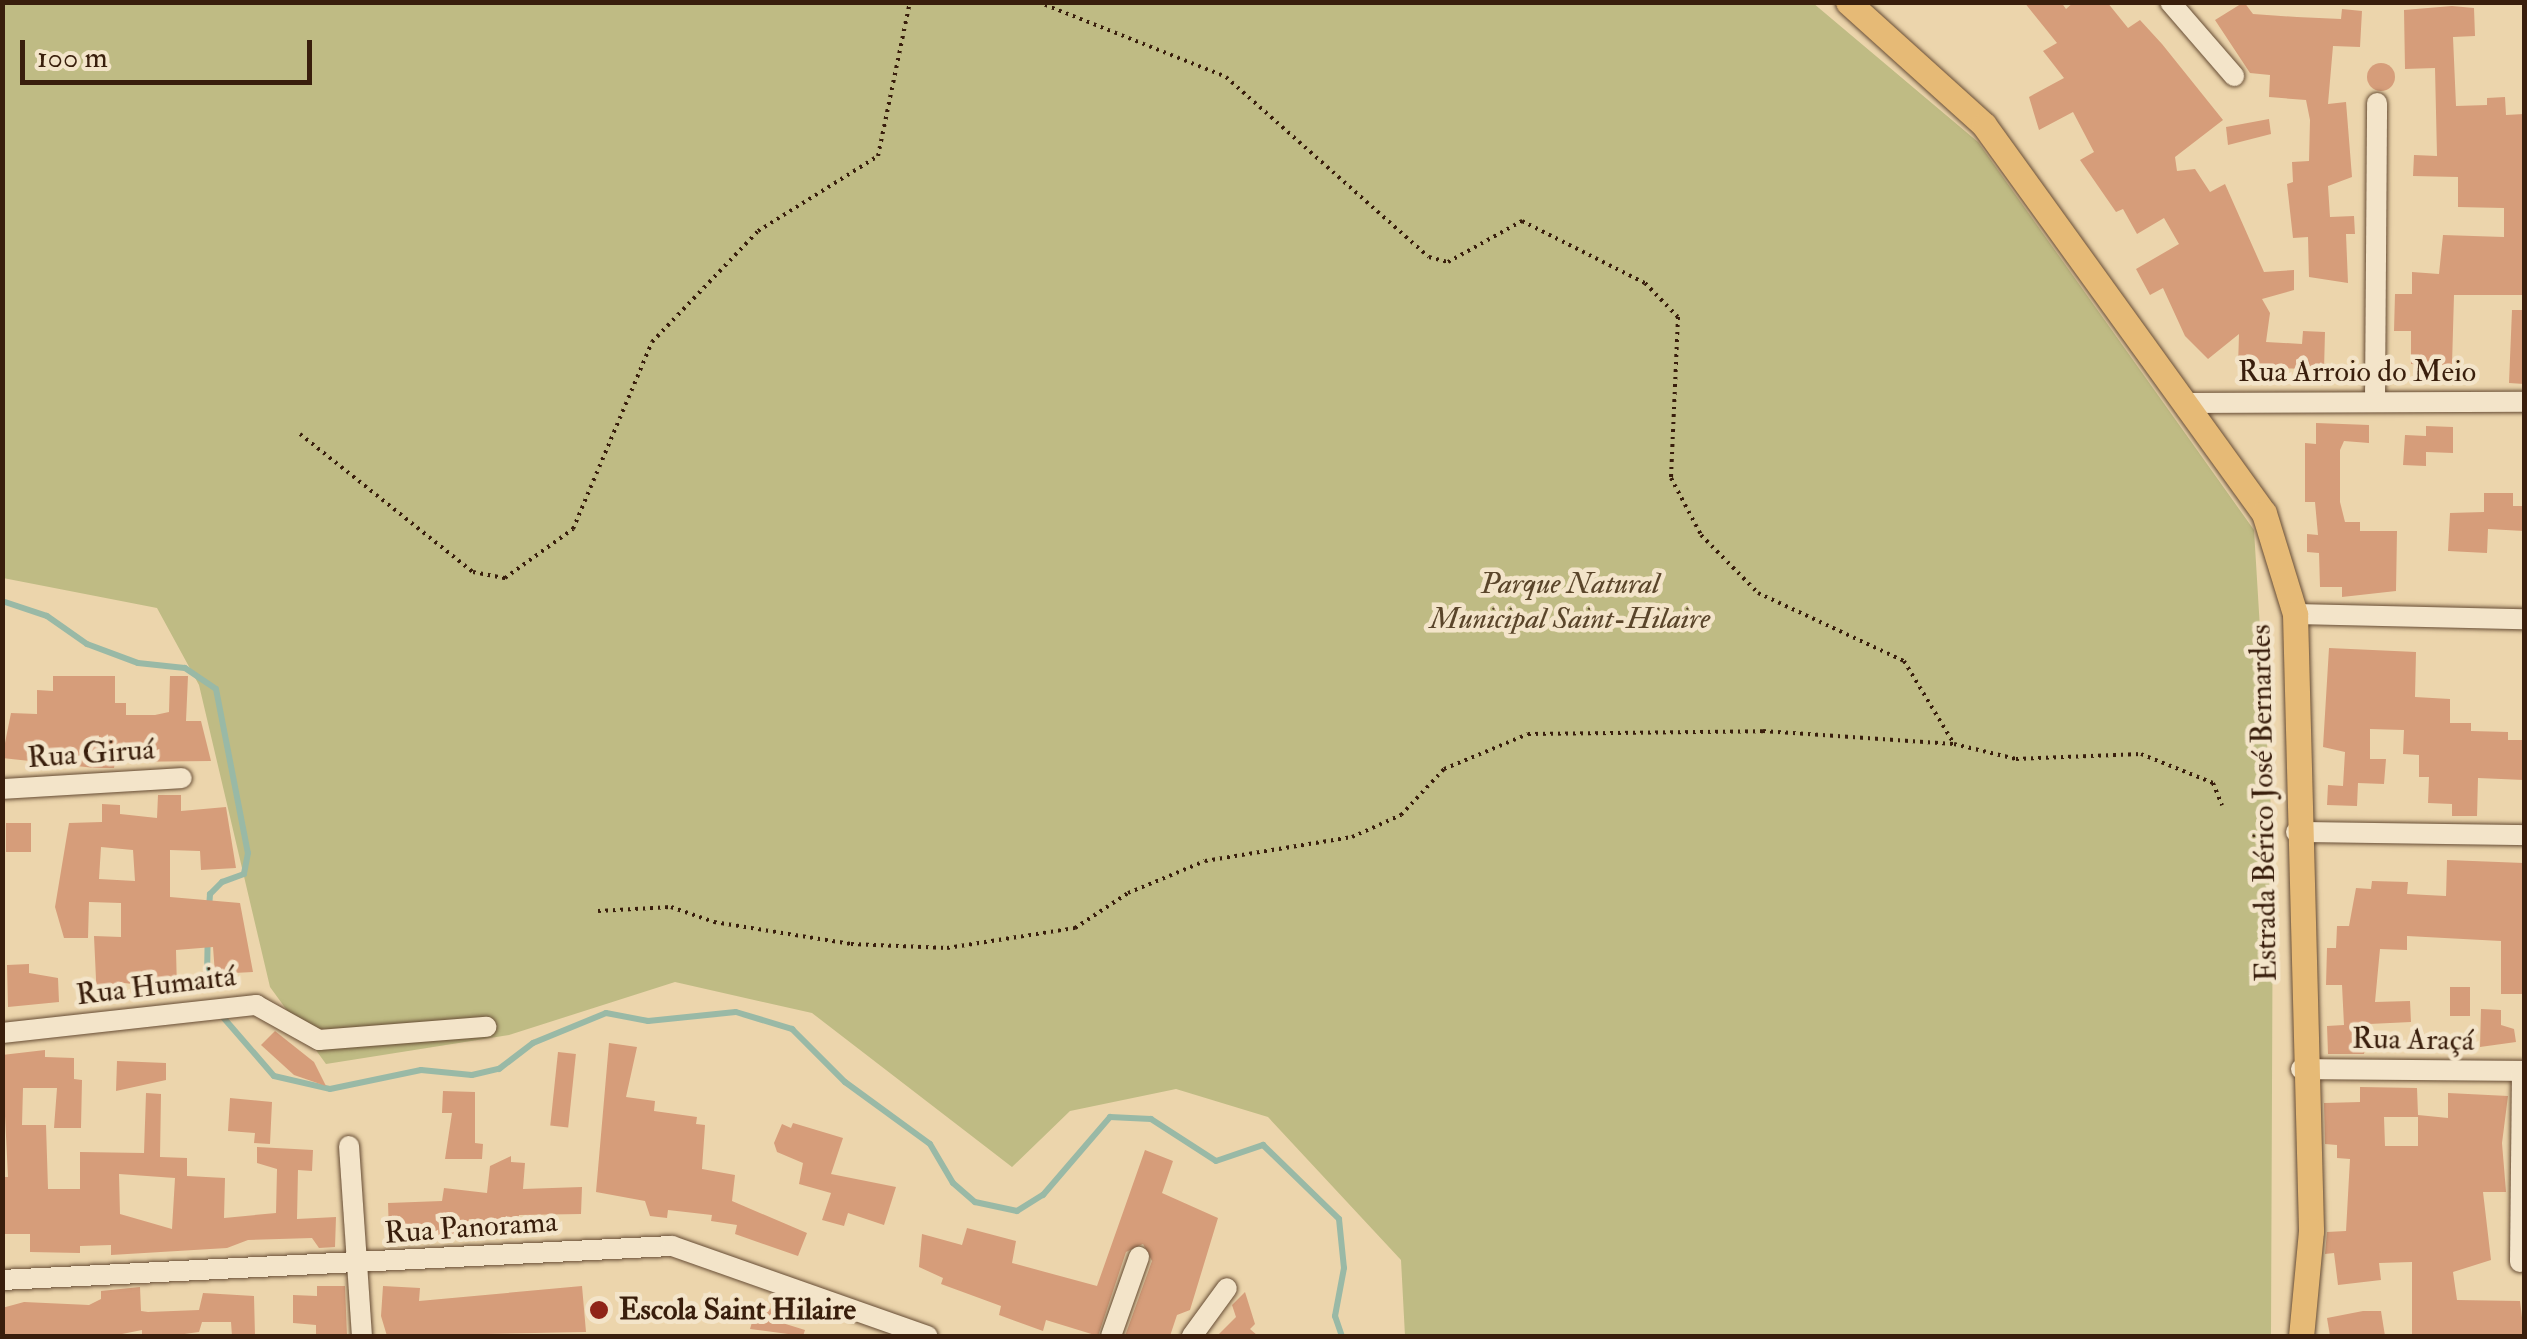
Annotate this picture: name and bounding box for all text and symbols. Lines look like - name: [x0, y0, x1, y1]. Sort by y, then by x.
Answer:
- scale bar: [25, 20, 318, 82]
- text: 100 m: [37, 39, 108, 76]
- street label: Rua Arroio do Meio: [2238, 354, 2476, 390]
- park label: Parque Natural Municipal Saint-Hilaire: [1430, 566, 1710, 636]
- street label: Estrada Bérico José Bernardes: [2243, 624, 2285, 982]
- street label: Rua Giruá: [26, 732, 156, 776]
- street label: Rua Humaitá: [74, 958, 238, 1014]
- street label: Rua Araçá: [2352, 1021, 2474, 1059]
- street label: Rua Panorama: [383, 1204, 559, 1252]
- place label: Escola Saint Hilaire: [619, 1292, 856, 1328]
- marker: Escola Saint Hilaire: [588, 1299, 610, 1321]

